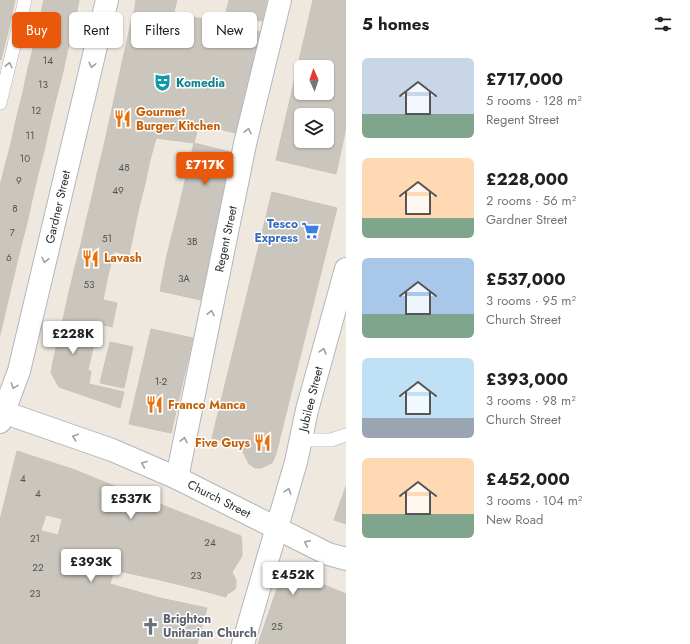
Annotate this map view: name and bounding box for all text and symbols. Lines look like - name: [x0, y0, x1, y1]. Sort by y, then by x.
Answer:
- chip: Buy: [12, 12, 61, 48]
- chip: Rent: [69, 12, 123, 48]
- chip: Filters: [131, 12, 194, 48]
- chip: New: [202, 12, 257, 48]
- text: 5 homes: [362, 12, 429, 36]
- icon: filters: [652, 13, 674, 35]
- house number: 14: [43, 53, 53, 68]
- north arrow: [294, 60, 334, 100]
- map controls: [294, 60, 334, 148]
- one-way arrow: [4, 62, 13, 69]
- one-way arrow: [88, 62, 96, 68]
- text: £717,000: [486, 67, 563, 91]
- theatre icon: Komedia: [153, 73, 173, 93]
- place label: Komedia: [176, 74, 225, 92]
- icon: home: [394, 74, 442, 122]
- house number: 13: [38, 77, 49, 92]
- text: 5 rooms · 128 m²: [486, 91, 582, 110]
- house number: 12: [31, 103, 41, 118]
- place label: Gourmet Burger Kitchen: [136, 103, 220, 135]
- button: layers: [294, 108, 334, 148]
- restaurant icon: Gourmet Burger Kitchen: [113, 109, 133, 129]
- text: Regent Street: [486, 110, 559, 129]
- one-way arrow: [244, 127, 252, 134]
- house number: 11: [26, 128, 35, 143]
- house number: 10: [20, 151, 30, 166]
- pin: £717K: [177, 152, 233, 186]
- text: £717K: [185, 155, 225, 174]
- house number: 48: [118, 160, 130, 175]
- text: £228,000: [486, 167, 568, 191]
- street label: Gardner Street: [41, 168, 75, 245]
- house number: 9: [16, 173, 22, 188]
- icon: home: [394, 174, 442, 222]
- house number: 49: [112, 183, 124, 198]
- text: 2 rooms · 56 m²: [486, 191, 576, 210]
- house number: 8: [12, 201, 18, 216]
- street label: Regent Street: [210, 204, 242, 274]
- text: Gardner Street: [486, 210, 567, 229]
- place label: Tesco Express: [254, 215, 299, 247]
- supermarket icon: Tesco Express: [301, 221, 321, 241]
- house number: 7: [9, 225, 15, 240]
- house number: 51: [102, 231, 112, 246]
- house number: 3B: [186, 234, 198, 249]
- restaurant icon: Lavash: [81, 248, 101, 268]
- place label: Lavash: [104, 249, 142, 267]
- house number: 6: [6, 250, 12, 265]
- one-way arrow: [42, 257, 50, 263]
- text: £537,000: [486, 267, 565, 291]
- house number: 3A: [178, 271, 190, 286]
- icon: home: [394, 274, 442, 322]
- house number: 53: [83, 277, 95, 292]
- text: 3 rooms · 95 m²: [486, 291, 576, 310]
- one-way arrow: [206, 310, 214, 316]
- text: Church Street: [486, 310, 561, 329]
- pin: £228K: [45, 321, 101, 355]
- text: £228K: [52, 324, 94, 343]
- one-way arrow: [318, 348, 327, 355]
- street label: Jubilee Street: [294, 364, 328, 435]
- text: £393,000: [486, 367, 568, 391]
- house number: 1-2: [155, 374, 167, 389]
- icon: home: [394, 374, 442, 422]
- one-way arrow: [10, 382, 18, 389]
- text: 3 rooms · 98 m²: [486, 391, 576, 410]
- restaurant icon: Franco Manca: [145, 395, 165, 415]
- place label: Franco Manca: [168, 396, 246, 414]
- text: Church Street: [486, 410, 561, 429]
- restaurant icon: Five Guys: [253, 433, 273, 453]
- one-way arrow: [71, 434, 78, 442]
- place label: Five Guys: [195, 434, 251, 452]
- one-way arrow: [180, 437, 188, 443]
- one-way arrow: [141, 461, 148, 469]
- text: £452,000: [486, 467, 570, 491]
- house number: 4: [20, 471, 26, 486]
- icon: home: [394, 474, 442, 522]
- street label: Church Street: [184, 475, 254, 523]
- house number: 4: [35, 486, 41, 501]
- pin: £537K: [103, 486, 159, 520]
- one-way arrow: [283, 487, 291, 494]
- text: £537K: [110, 489, 152, 508]
- text: 3 rooms · 104 m²: [486, 491, 582, 510]
- text: New Road: [486, 510, 543, 529]
- house number: 21: [30, 531, 40, 546]
- house number: 24: [204, 535, 216, 550]
- one-way arrow: [303, 540, 311, 548]
- pin: £393K: [63, 549, 119, 583]
- text: £393K: [70, 552, 112, 571]
- house number: 22: [32, 560, 44, 575]
- pin: £452K: [265, 562, 321, 596]
- text: £452K: [271, 565, 315, 584]
- house number: 23: [190, 568, 202, 583]
- house number: 23: [29, 586, 41, 601]
- place label: Brighton Unitarian Church: [163, 610, 257, 642]
- church icon: Brighton Unitarian Church: [140, 616, 160, 636]
- house number: 25: [271, 619, 283, 634]

